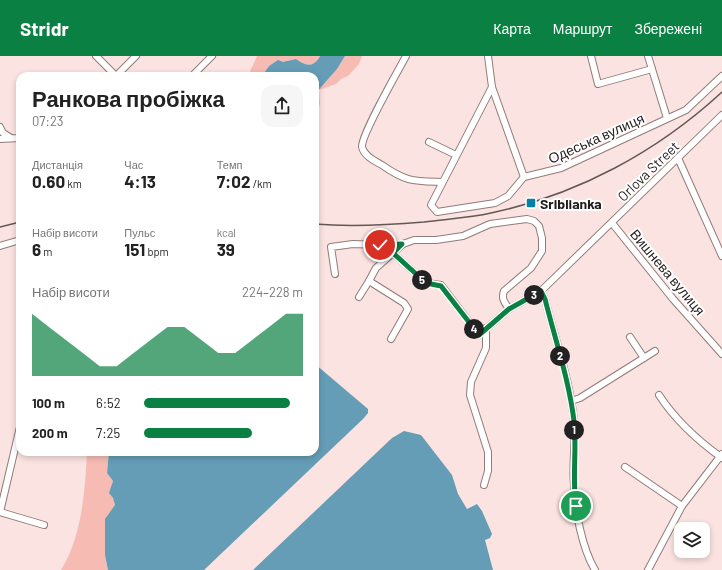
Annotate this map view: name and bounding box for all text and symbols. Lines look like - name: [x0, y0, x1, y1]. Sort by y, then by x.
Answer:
- text: Stridr: [20, 17, 69, 40]
- text: Карта: [493, 20, 531, 37]
- text: Маршрут: [553, 20, 612, 37]
- text: Збережені: [634, 20, 702, 37]
- text: Ранкова пробіжка: [32, 85, 225, 111]
- button: share: [261, 85, 303, 127]
- street label: Одеська вулиця: [545, 109, 647, 167]
- text: 07:23: [32, 113, 64, 129]
- street label: Orlova Street: [614, 137, 682, 205]
- text: Дистанція: [32, 158, 83, 171]
- text: Час: [124, 158, 143, 171]
- text: Темп: [217, 158, 242, 171]
- text: 0.60: [32, 171, 65, 191]
- text: 4:13: [124, 171, 156, 191]
- text: 7:02: [217, 171, 251, 191]
- text: km: [65, 177, 82, 190]
- text: /km: [251, 177, 272, 190]
- place label: Sriblianka: [540, 195, 602, 212]
- marker: Sriblianka: [525, 197, 537, 209]
- street label: Вишнева вулиця: [627, 225, 709, 319]
- text: Набір висоти: [32, 226, 98, 239]
- text: Пульс: [124, 226, 155, 239]
- text: kcal: [217, 226, 236, 239]
- pin: [363, 228, 397, 262]
- icon: check: [369, 234, 391, 256]
- text: 6: [32, 239, 41, 259]
- text: 151: [124, 239, 145, 259]
- text: 39: [217, 239, 235, 259]
- text: m: [41, 245, 52, 258]
- text: bpm: [145, 245, 169, 258]
- pin: 5: [412, 270, 432, 290]
- text: 5: [419, 273, 425, 286]
- text: Набір висоти: [32, 284, 110, 300]
- text: 224–228 m: [242, 284, 303, 300]
- pin: 3: [524, 285, 544, 305]
- text: 3: [531, 288, 537, 301]
- pin: 4: [464, 319, 484, 339]
- text: 4: [471, 322, 477, 335]
- pin: 2: [550, 346, 570, 366]
- text: 2: [557, 349, 563, 362]
- text: 100 m: [32, 395, 65, 411]
- text: 6:52: [96, 395, 121, 411]
- pin: 1: [564, 420, 584, 440]
- text: 1: [572, 423, 576, 436]
- text: 200 m: [32, 425, 68, 441]
- text: 7:25: [96, 425, 120, 441]
- pin: [559, 489, 593, 523]
- icon: arrive: [565, 495, 587, 517]
- map controls: [674, 522, 710, 558]
- button: layers: [674, 522, 710, 558]

